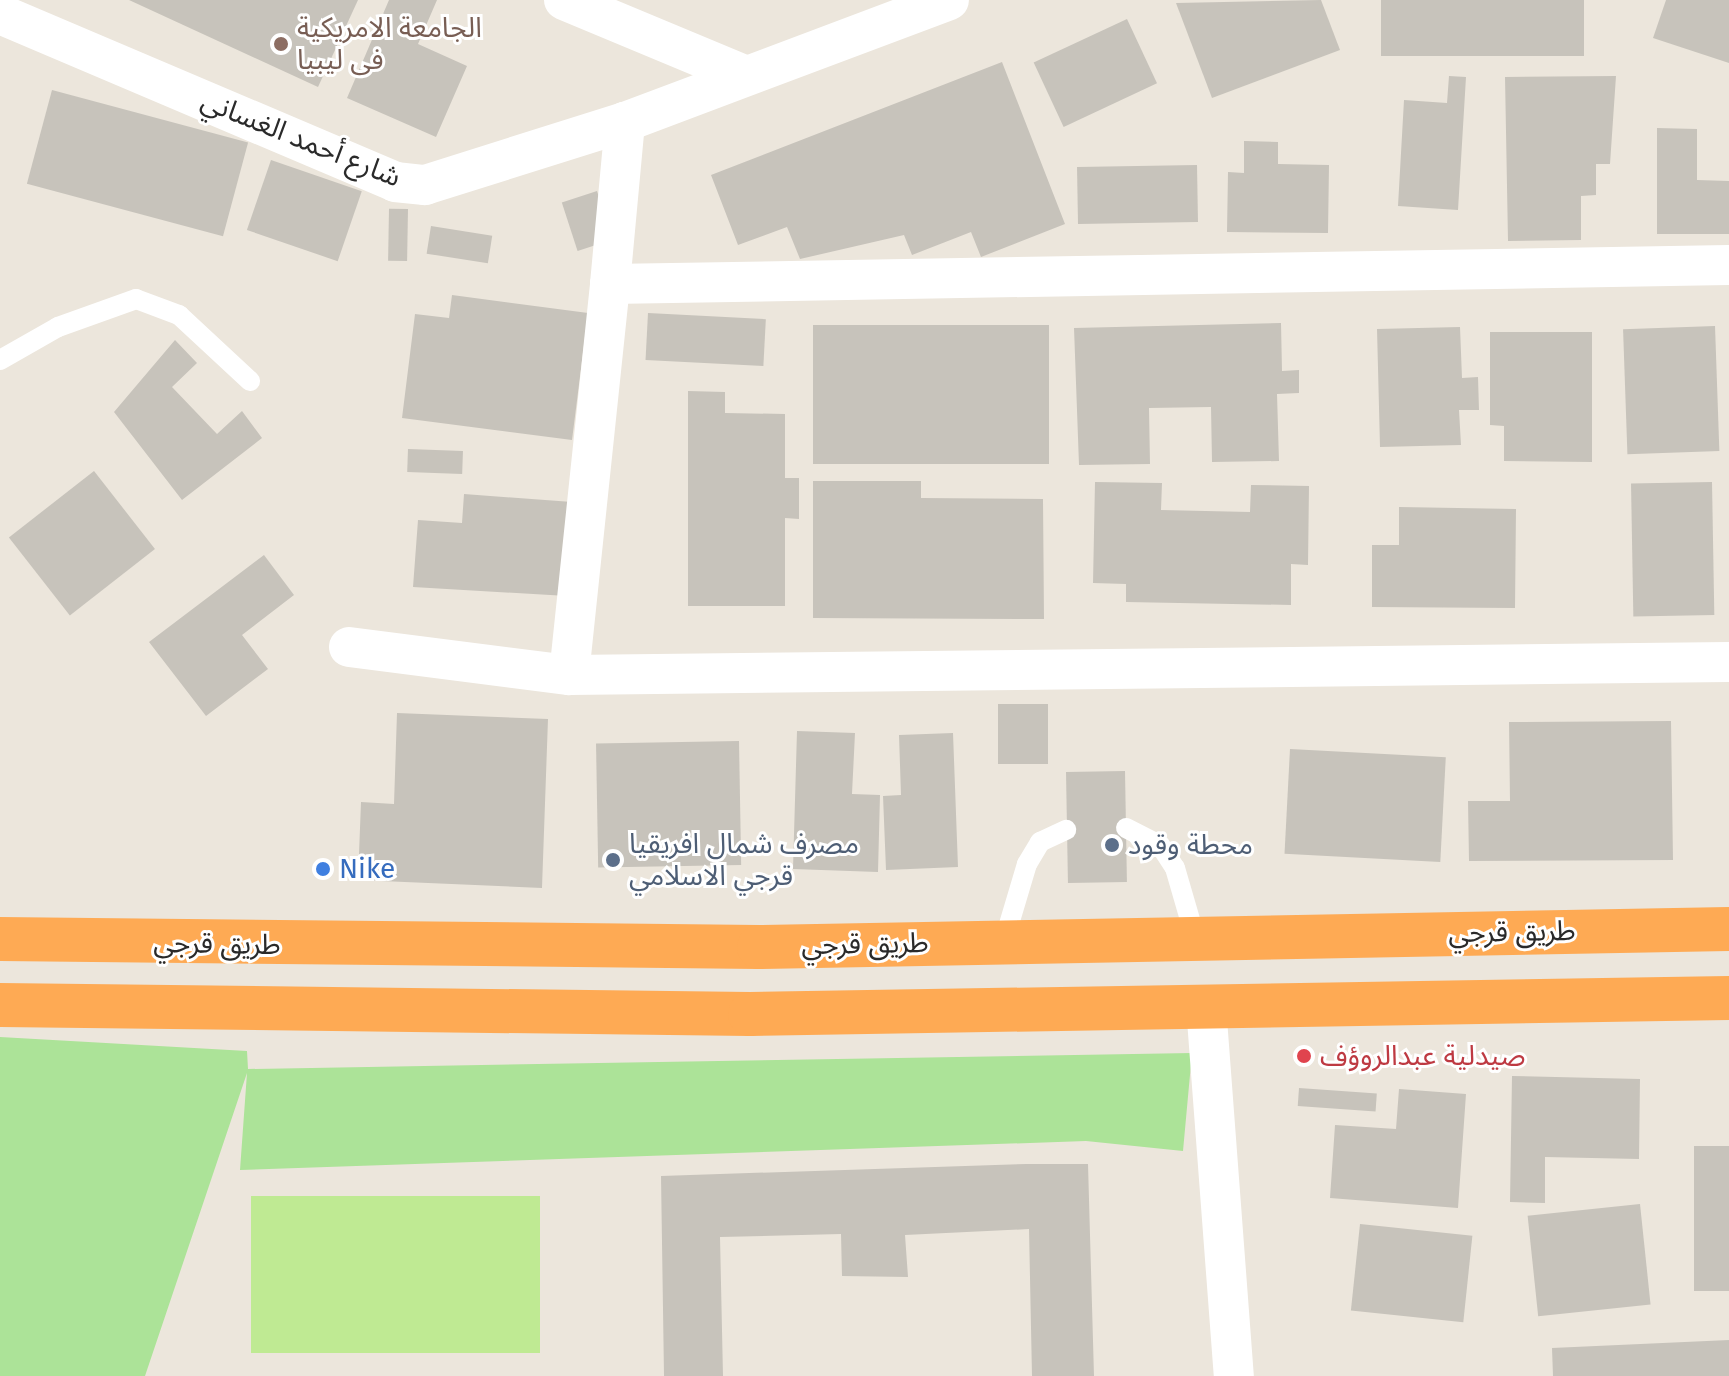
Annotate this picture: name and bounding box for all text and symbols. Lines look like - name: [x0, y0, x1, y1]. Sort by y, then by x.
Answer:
- place label: الجامعة الامريكية فى ليبيا: [297, 11, 482, 77]
- marker: الجامعة الامريكية فى ليبيا: [272, 35, 290, 53]
- street label: شارع أحمد الغساني: [196, 84, 406, 194]
- place label: مصرف شمال افريقيا قرجي الاسلامي: [629, 827, 859, 893]
- place label: محطة وقود: [1128, 828, 1253, 862]
- marker: محطة وقود: [1103, 836, 1121, 854]
- marker: مصرف شمال افريقيا قرجي الاسلامي: [604, 851, 622, 869]
- place label: Nike: [339, 852, 395, 886]
- marker: Nike: [314, 860, 332, 878]
- street label: طريق قرجي: [1448, 914, 1576, 950]
- street label: طريق قرجي: [153, 926, 281, 962]
- street label: طريق قرجي: [801, 926, 929, 962]
- place label: صيدلية عبدالروؤف: [1320, 1039, 1526, 1073]
- marker: صيدلية عبدالروؤف: [1295, 1047, 1313, 1065]

